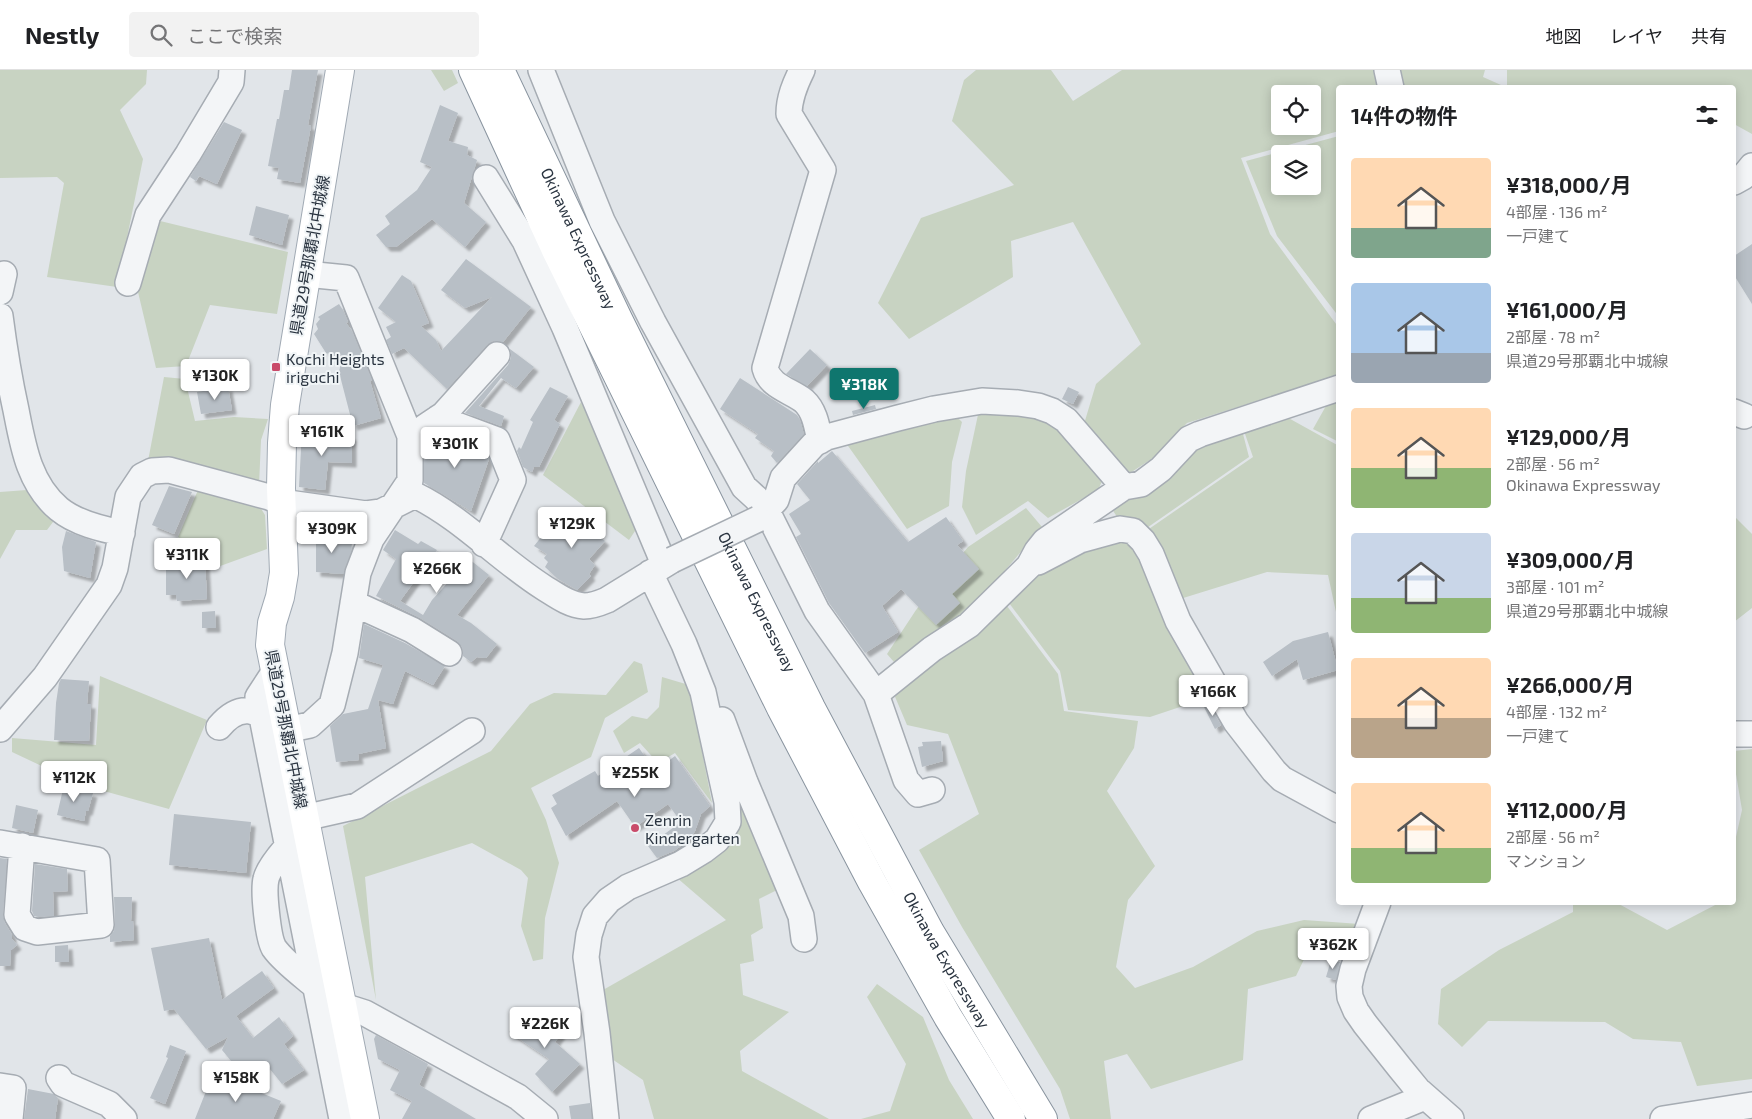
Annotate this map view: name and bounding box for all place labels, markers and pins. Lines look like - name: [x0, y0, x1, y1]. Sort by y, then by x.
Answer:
- place label: Kochi Heights iriguchi: [286, 349, 385, 386]
- pin: ¥130K: [180, 358, 250, 401]
- marker: Kochi Heights iriguchi: [270, 361, 282, 373]
- pin: ¥318K: [829, 368, 899, 410]
- pin: ¥161K: [287, 414, 357, 457]
- pin: ¥301K: [420, 426, 490, 469]
- pin: ¥129K: [537, 506, 607, 549]
- pin: ¥309K: [297, 512, 367, 554]
- pin: ¥311K: [152, 538, 222, 580]
- pin: ¥266K: [402, 552, 472, 594]
- pin: ¥166K: [1178, 674, 1248, 717]
- pin: ¥255K: [600, 756, 670, 798]
- pin: ¥112K: [39, 760, 109, 803]
- place label: Zenrin Kindergarten: [645, 810, 740, 847]
- marker: Zenrin Kindergarten: [629, 822, 641, 834]
- pin: ¥362K: [1298, 928, 1368, 970]
- pin: ¥226K: [510, 1006, 580, 1049]
- pin: ¥158K: [201, 1060, 271, 1103]

